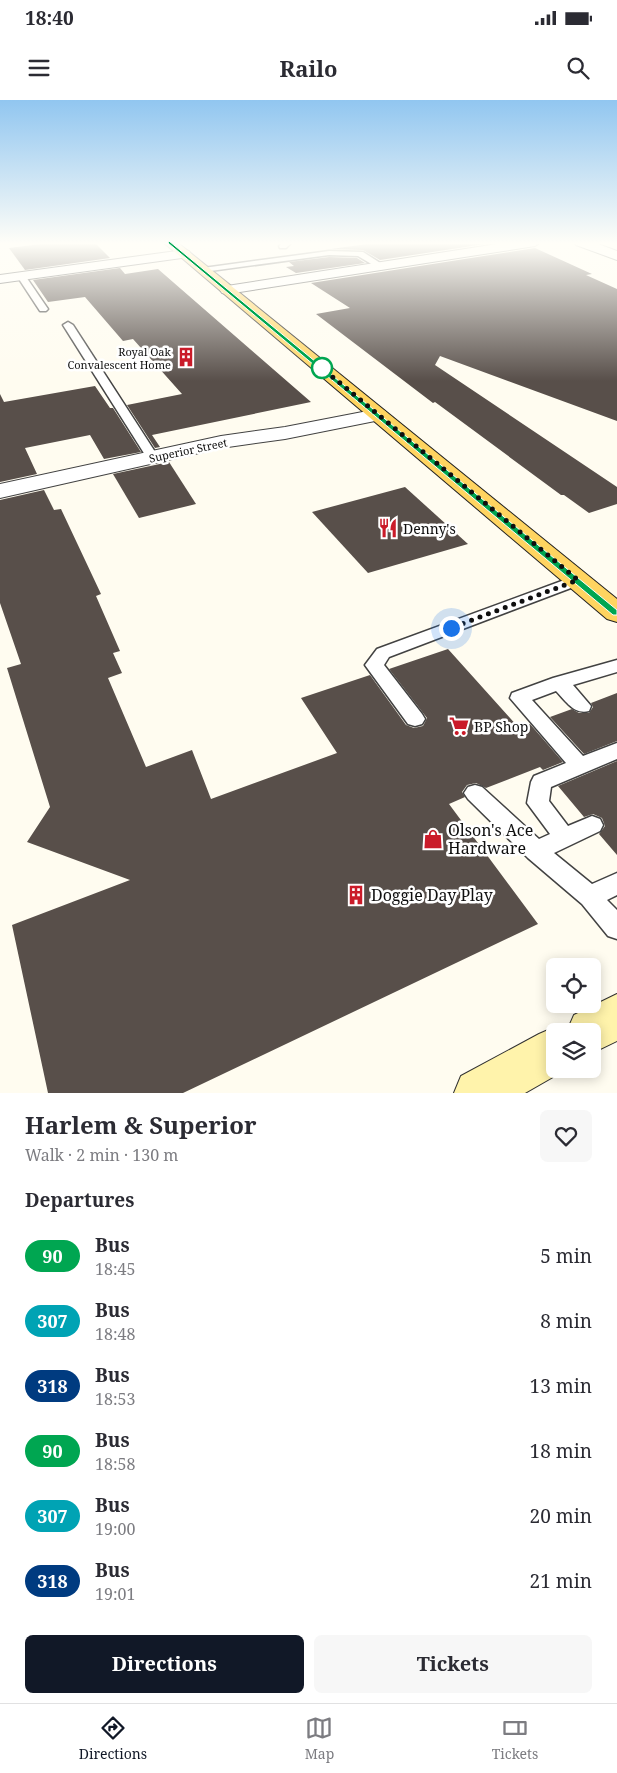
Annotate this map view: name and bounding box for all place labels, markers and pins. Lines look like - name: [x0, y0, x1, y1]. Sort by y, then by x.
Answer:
- place label: Royal Oak Convalescent Home: [68, 344, 172, 372]
- building icon: Royal Oak Convalescent Home: [175, 346, 197, 368]
- unlabelled marker: [311, 357, 333, 379]
- restaurant icon: Denny's: [377, 517, 399, 539]
- place label: Denny's: [403, 519, 456, 538]
- supermarket icon: BP Shop: [448, 715, 470, 737]
- place label: BP Shop: [474, 717, 528, 736]
- place label: Olson's Ace Hardware: [448, 819, 533, 859]
- shop icon: Olson's Ace Hardware: [422, 828, 444, 850]
- building icon: Doggie Day Play: [345, 884, 367, 906]
- place label: Doggie Day Play: [371, 884, 494, 906]

